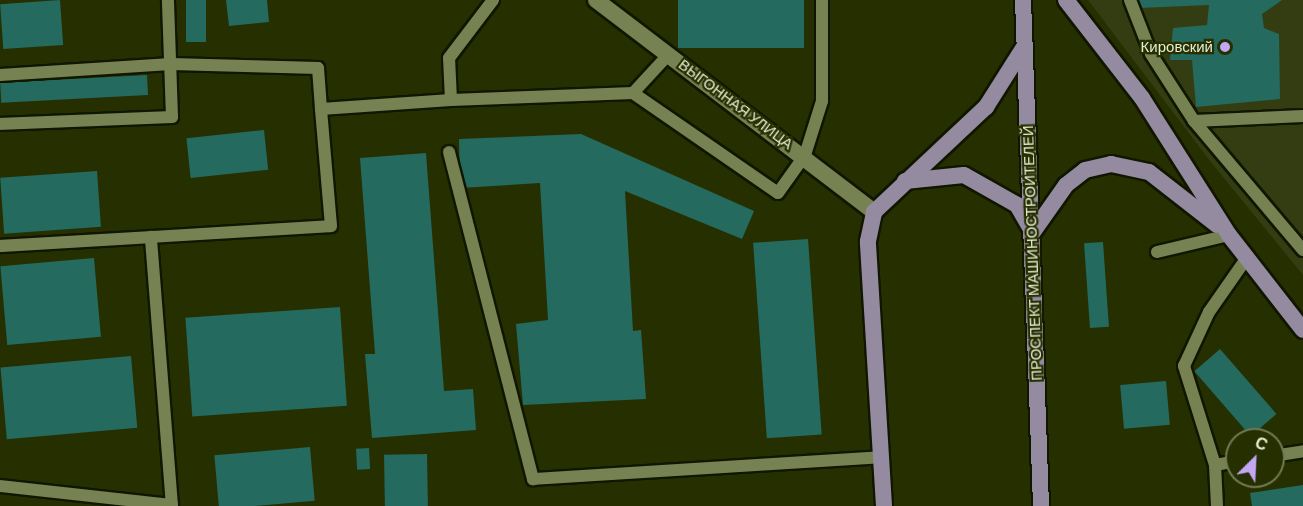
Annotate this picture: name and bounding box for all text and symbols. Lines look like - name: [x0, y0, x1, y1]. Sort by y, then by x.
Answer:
- place label: Кировский: [1141, 38, 1213, 56]
- marker: Кировский: [1218, 40, 1232, 54]
- street label: ВЫГОННАЯ УЛИЦА: [675, 55, 797, 153]
- street label: ПРОСПЕКТ МАШИНОСТРОИТЕЛЕЙ: [1019, 125, 1045, 381]
- north arrow: [1225, 428, 1285, 488]
- text: С: [1253, 432, 1271, 454]

